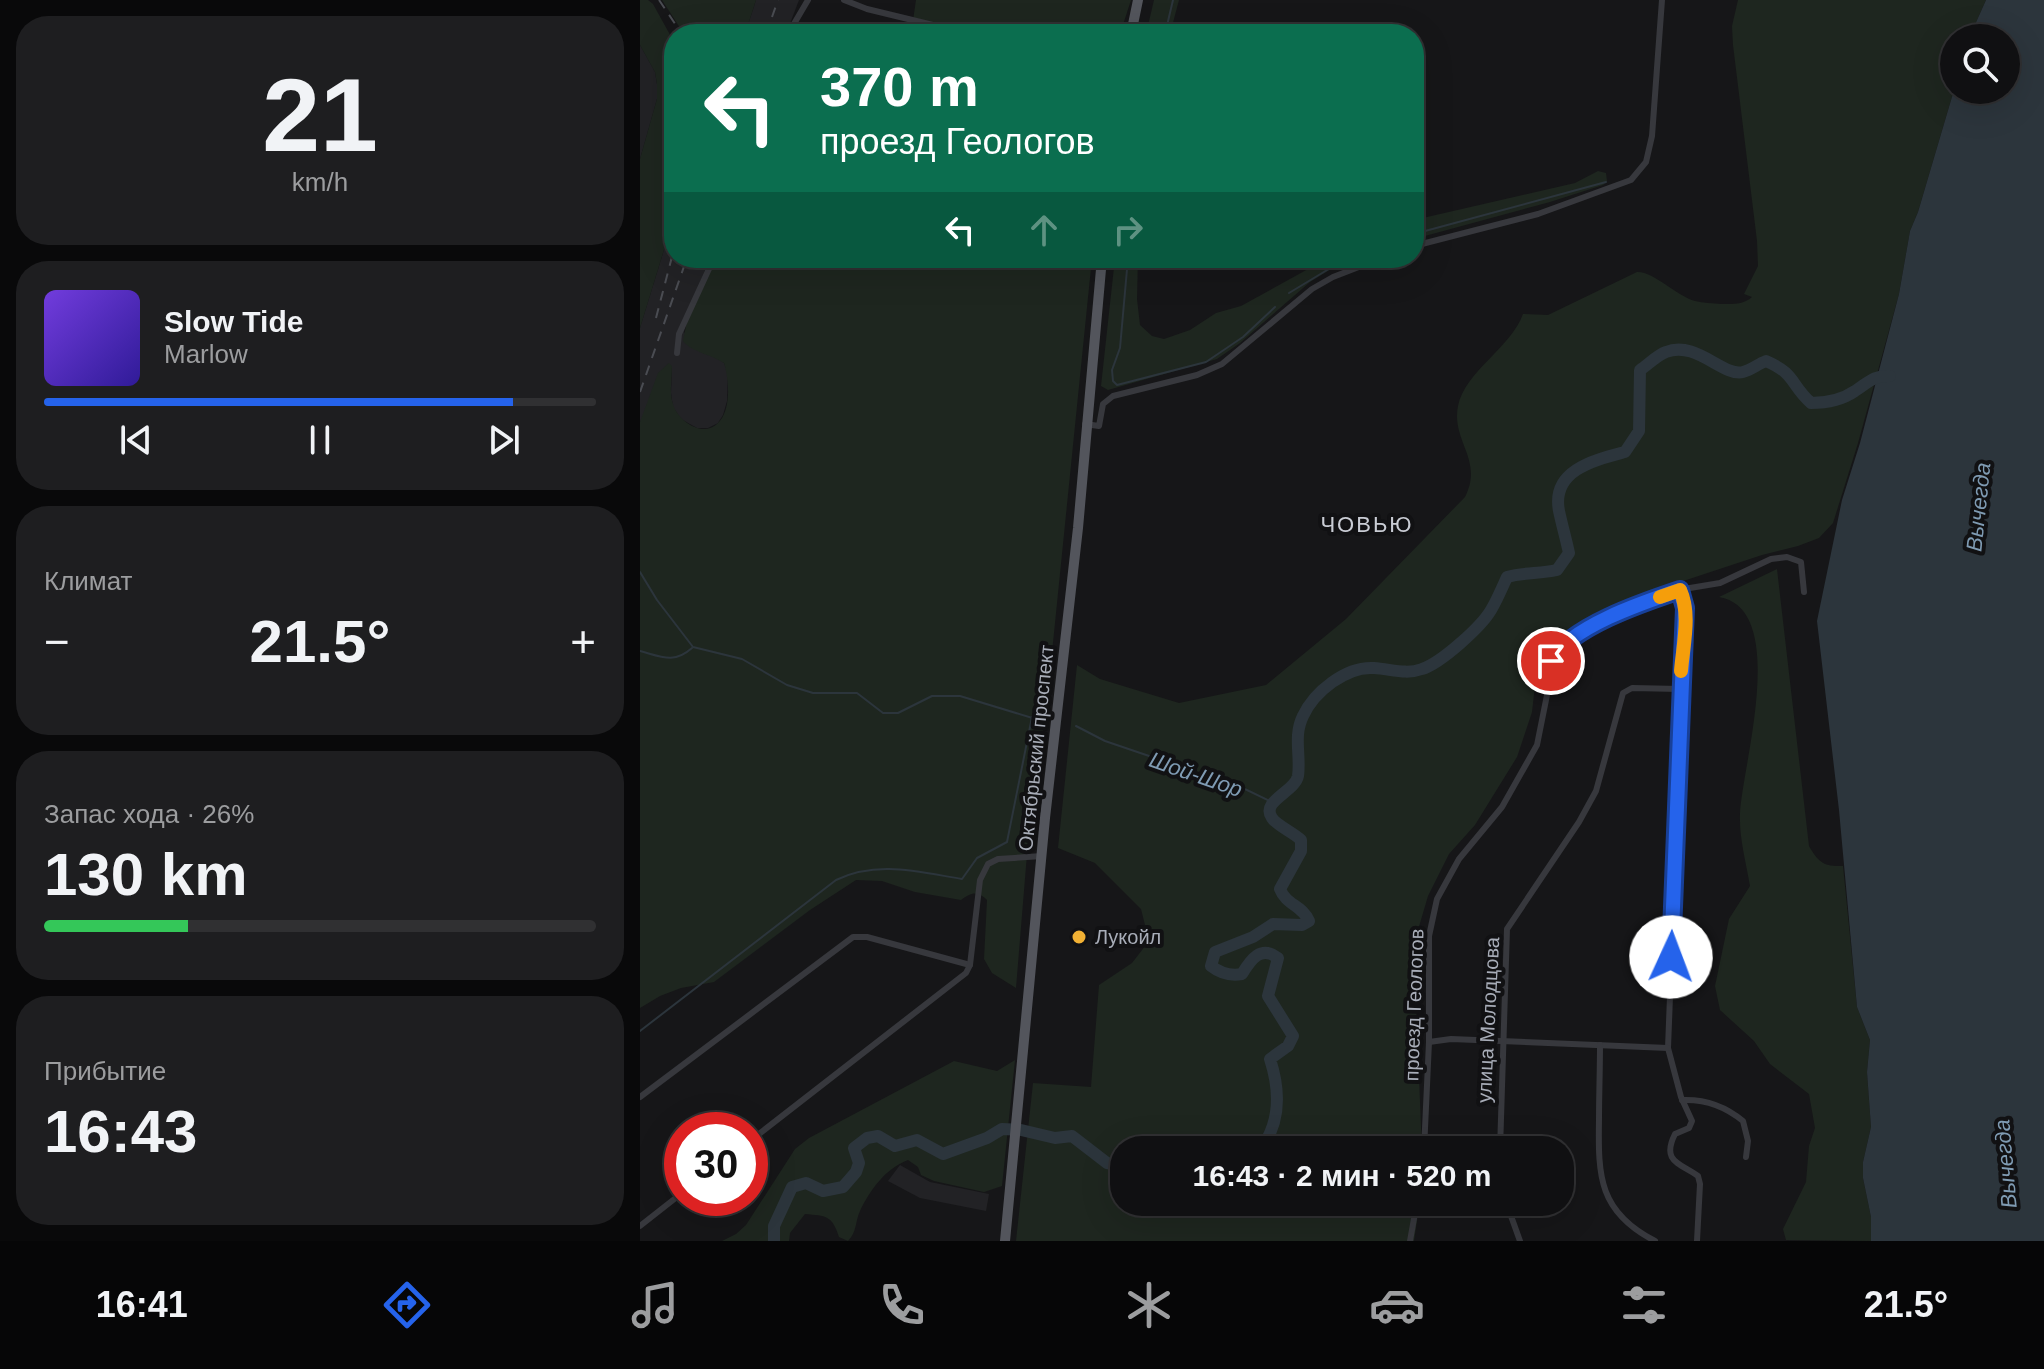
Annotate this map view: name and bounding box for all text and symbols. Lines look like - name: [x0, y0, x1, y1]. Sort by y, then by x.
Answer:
- map controls: [1940, 24, 2020, 104]
- button: search: [1940, 24, 2020, 104]
- text: 370 m: [820, 55, 979, 118]
- icon: left: [688, 56, 792, 160]
- text: 21: [262, 57, 378, 173]
- text: проезд Геологов: [820, 121, 1095, 162]
- text: km/h: [292, 167, 348, 197]
- icon: left: [938, 208, 982, 252]
- icon: ahead: [1022, 208, 1066, 252]
- icon: right: [1106, 208, 1150, 252]
- text: Slow Tide: [164, 305, 303, 338]
- text: Marlow: [164, 339, 248, 369]
- icon: previous: [114, 418, 158, 462]
- icon: pause: [298, 418, 342, 462]
- icon: next: [482, 418, 526, 462]
- water label: Вычегда: [1961, 461, 1996, 553]
- district label: ЧОВЬЮ: [1320, 512, 1414, 537]
- text: Климат: [44, 566, 133, 596]
- text: 21.5°: [250, 608, 390, 675]
- text: −: [44, 617, 70, 666]
- text: +: [570, 617, 596, 666]
- pin: [1517, 627, 1585, 695]
- icon: arrive: [1529, 639, 1573, 683]
- street label: Октябрьский проспект: [1014, 644, 1058, 852]
- water label: Шой-Шор: [1146, 747, 1246, 802]
- text: Запас хода · 26%: [44, 799, 254, 829]
- text: 130 km: [44, 841, 248, 908]
- position arrow: [1629, 915, 1713, 999]
- place label: Лукойл: [1095, 926, 1161, 948]
- marker: Лукойл: [1070, 928, 1088, 946]
- street label: проезд Геологов: [1400, 928, 1428, 1082]
- street label: улица Молодцова: [1473, 936, 1503, 1104]
- text: Прибытие: [44, 1056, 166, 1086]
- text: 16:43: [44, 1098, 197, 1165]
- speed limit sign: 30: [664, 1112, 768, 1216]
- water label: Вычегда: [1989, 1118, 2022, 1210]
- text: 16:43 · 2 мин · 520 m: [1193, 1159, 1491, 1192]
- icon: directions: [379, 1277, 435, 1333]
- icon: music: [627, 1277, 683, 1333]
- icon: phone: [874, 1277, 930, 1333]
- icon: climate: [1121, 1277, 1177, 1333]
- icon: car: [1369, 1277, 1425, 1333]
- icon: filters: [1616, 1277, 1672, 1333]
- text: 16:41: [96, 1284, 188, 1325]
- text: 21.5°: [1864, 1284, 1948, 1325]

